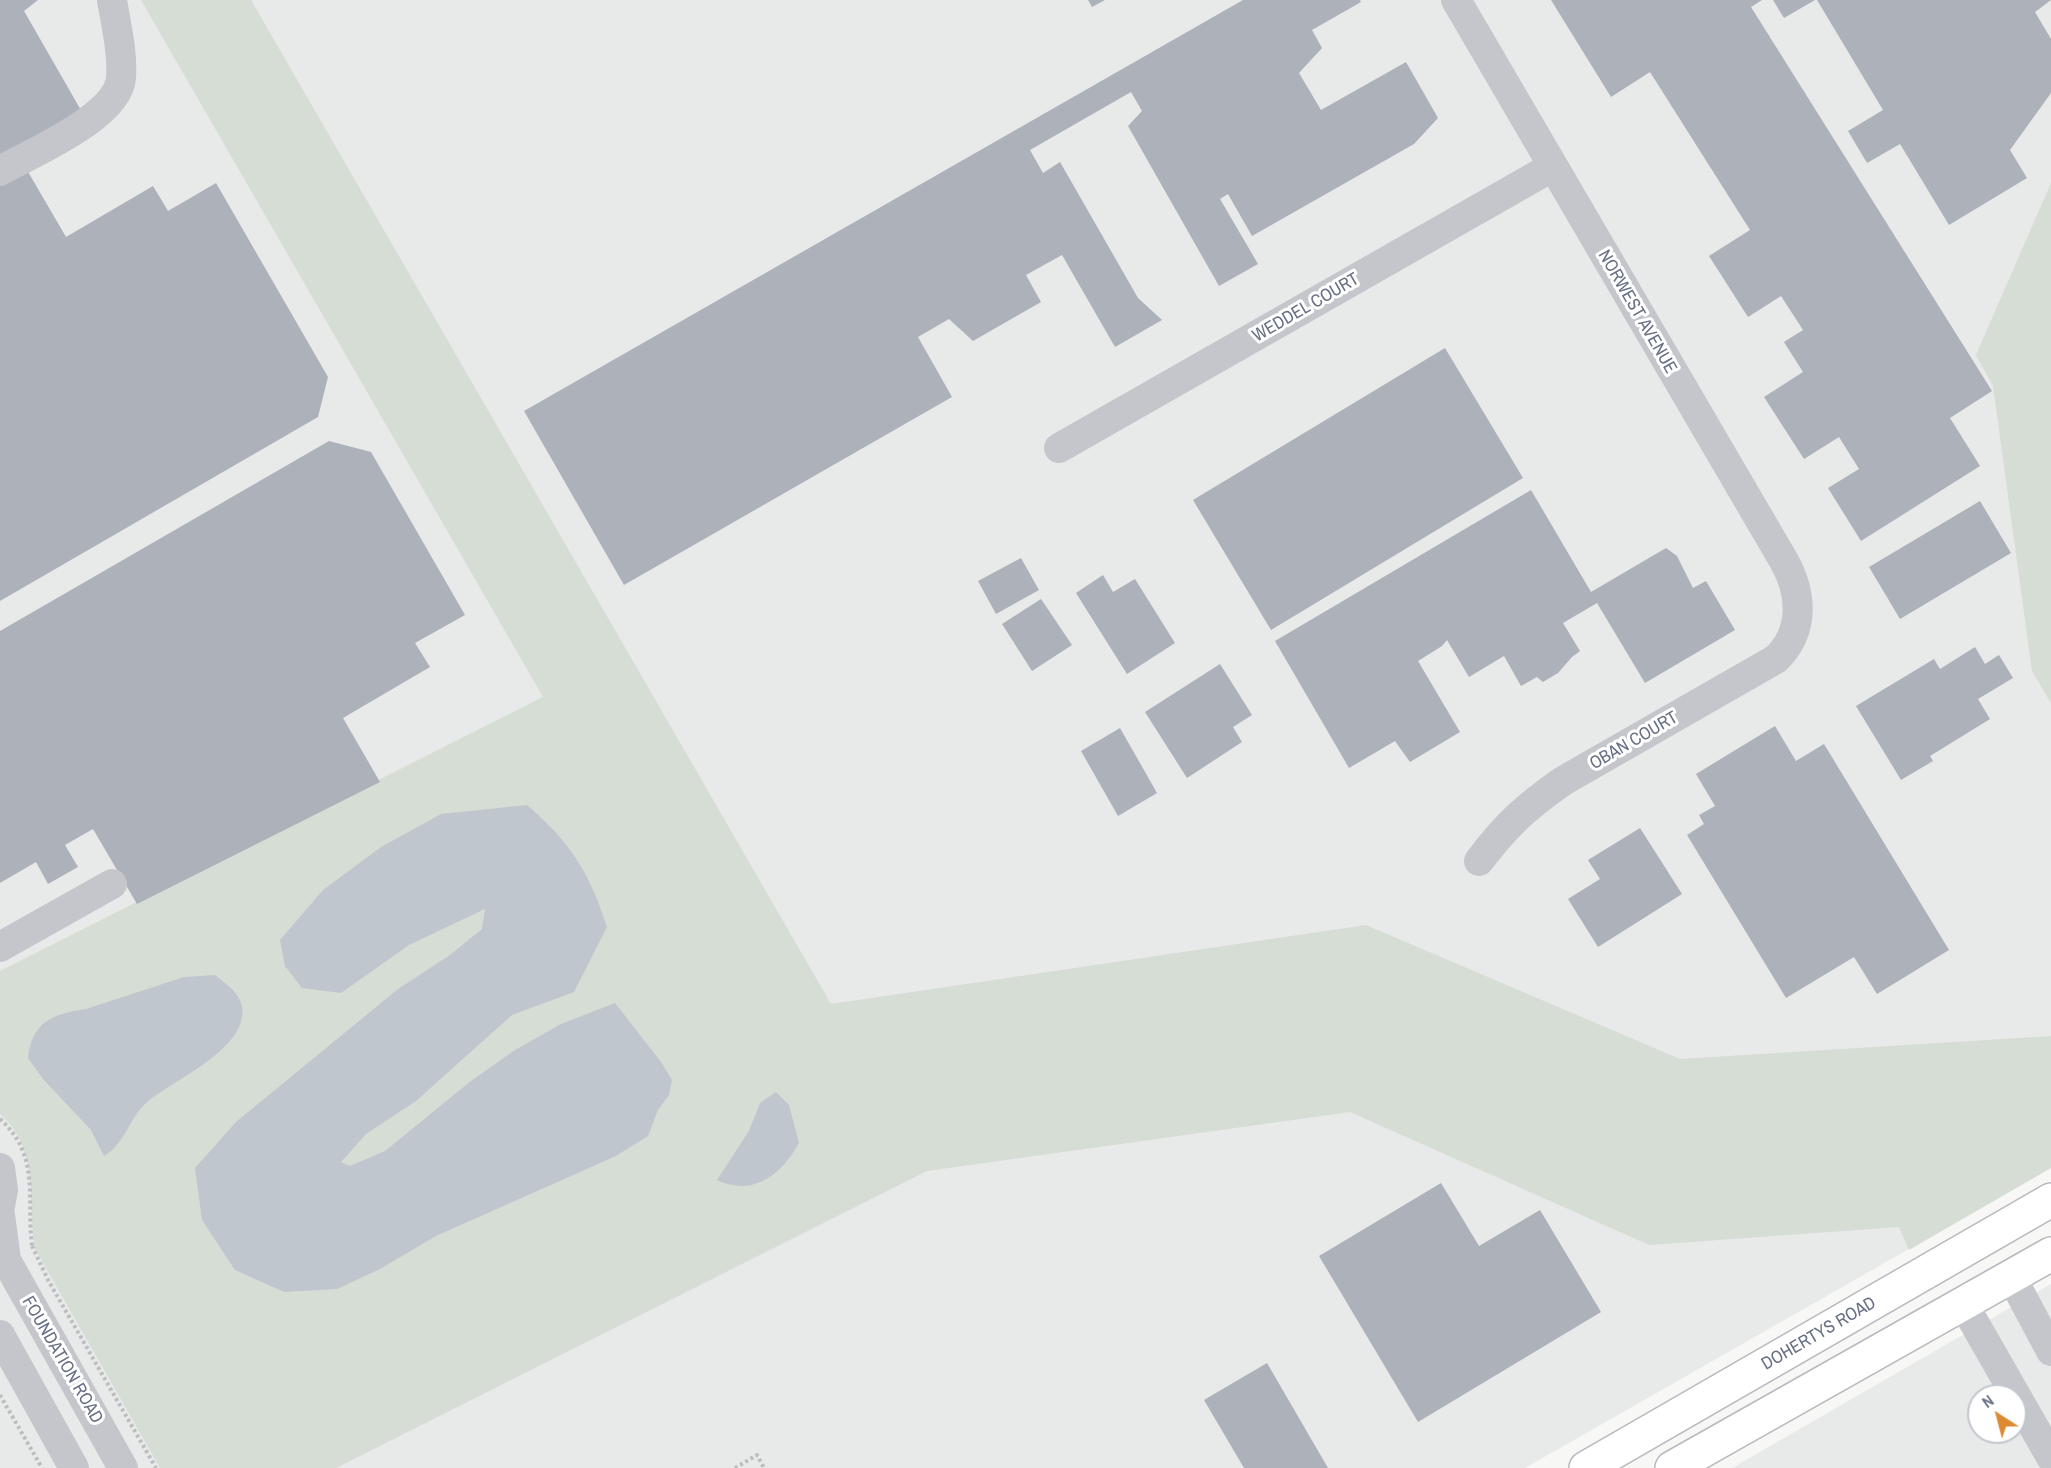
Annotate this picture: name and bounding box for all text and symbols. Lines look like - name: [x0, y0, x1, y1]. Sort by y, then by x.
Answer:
- street label: NORWEST AVENUE: [1593, 246, 1681, 378]
- street label: WEDDEL COURT: [1249, 269, 1363, 347]
- street label: OBAN COURT: [1586, 707, 1682, 775]
- street label: FOUNDATION ROAD: [17, 1293, 107, 1427]
- street label: DOHERTYS ROAD: [1758, 1293, 1880, 1375]
- north arrow: [1967, 1384, 2027, 1444]
- text: N: [1977, 1389, 1998, 1413]

